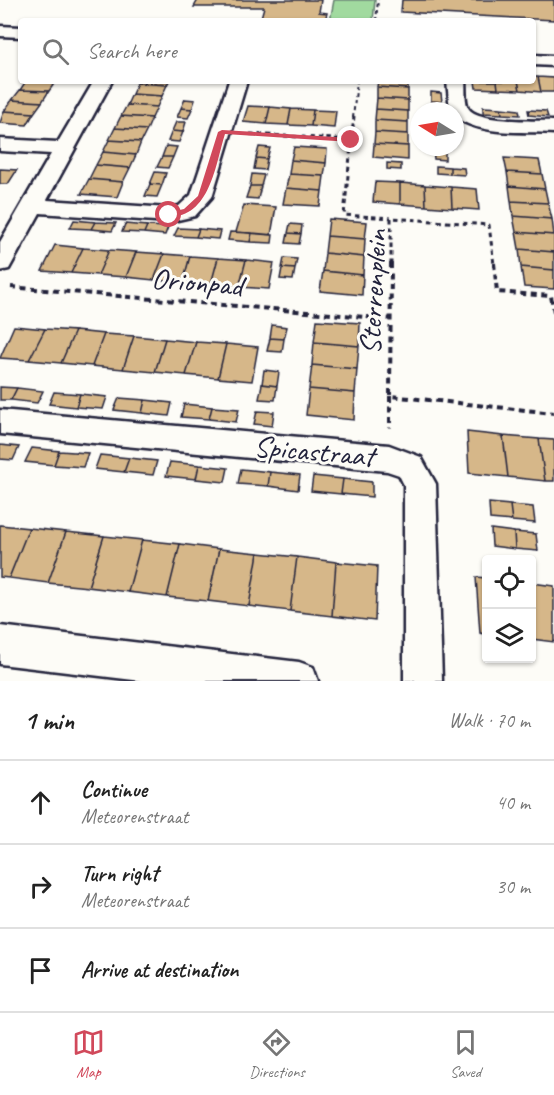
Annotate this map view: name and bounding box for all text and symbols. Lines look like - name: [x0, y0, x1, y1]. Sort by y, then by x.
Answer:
- search box: [18, 18, 536, 84]
- icon: search: [39, 35, 72, 68]
- text: Search here: [87, 37, 177, 65]
- north arrow: [410, 102, 464, 156]
- route end: [337, 126, 363, 152]
- route start: [155, 201, 181, 227]
- street label: Sterrenplein: [351, 227, 395, 355]
- street label: Orionpad: [150, 259, 248, 305]
- street label: Spicastraat: [252, 427, 380, 476]
- map controls: [482, 555, 536, 663]
- button: locate: [482, 555, 536, 609]
- button: layers: [482, 609, 536, 663]
- text: 1 min: [24, 704, 74, 737]
- text: Walk · 70 m: [449, 708, 530, 733]
- text: Continue: [81, 776, 147, 804]
- icon: ahead: [24, 786, 57, 819]
- text: 40 m: [496, 790, 530, 815]
- text: Meteorenstraat: [81, 804, 188, 829]
- text: Turn right: [81, 860, 158, 888]
- icon: right: [24, 870, 57, 903]
- text: 30 m: [496, 874, 530, 899]
- text: Meteorenstraat: [81, 888, 188, 913]
- icon: arrive: [24, 954, 57, 987]
- text: Arrive at destination: [81, 956, 238, 984]
- tab: Map: [72, 1026, 105, 1082]
- tab: Directions: [249, 1026, 305, 1082]
- tab: Saved: [449, 1026, 482, 1082]

